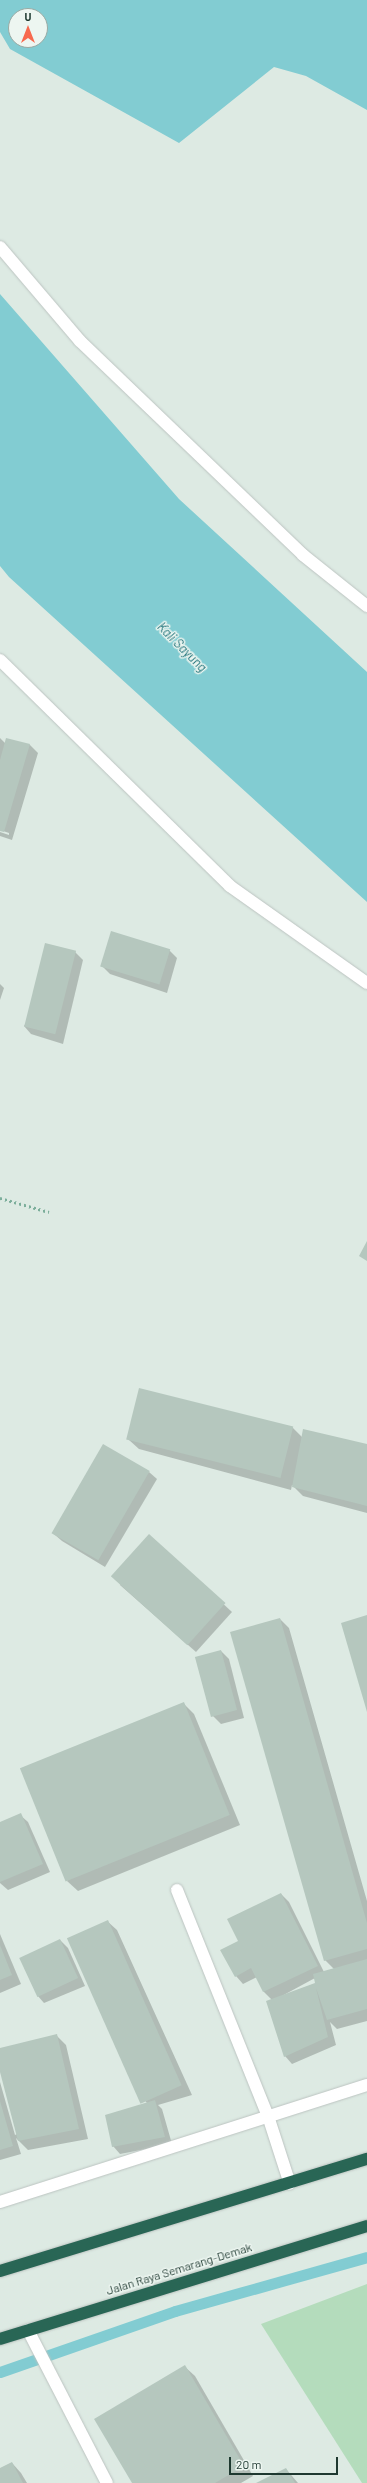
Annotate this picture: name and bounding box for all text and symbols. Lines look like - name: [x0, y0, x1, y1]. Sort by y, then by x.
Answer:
- north arrow: [8, 8, 48, 48]
- text: U: [25, 10, 31, 23]
- water label: Kali Sayung: [154, 619, 210, 675]
- street label: Jalan Raya Semarang-Demak: [104, 2240, 254, 2298]
- scale bar: [231, 2449, 340, 2475]
- text: 20 m: [236, 2457, 262, 2471]

